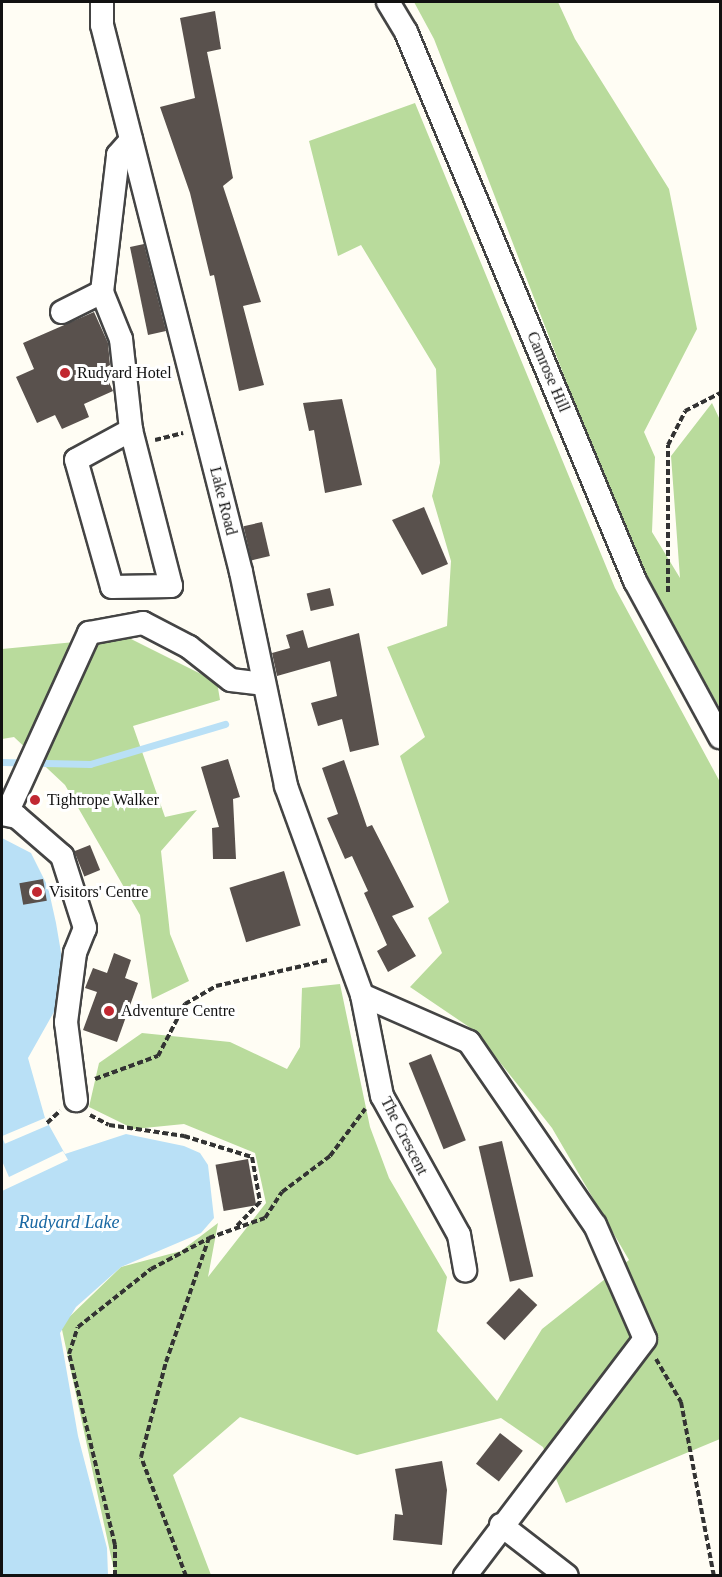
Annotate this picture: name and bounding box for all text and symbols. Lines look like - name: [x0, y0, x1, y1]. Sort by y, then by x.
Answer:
- street label: Camrose Hill: [522, 329, 574, 415]
- place label: Rudyard Hotel: [77, 363, 172, 383]
- marker: Rudyard Hotel: [58, 366, 72, 380]
- street label: Lake Road: [205, 465, 241, 537]
- place label: Tightrope Walker: [47, 790, 159, 810]
- marker: Tightrope Walker: [28, 793, 42, 807]
- place label: Visitors' Centre: [49, 882, 148, 902]
- marker: Visitors' Centre: [30, 885, 44, 899]
- place label: Adventure Centre: [121, 1001, 235, 1021]
- marker: Adventure Centre: [102, 1004, 116, 1018]
- street label: The Crescent: [376, 1094, 432, 1178]
- water label: Rudyard Lake: [19, 1211, 119, 1233]

